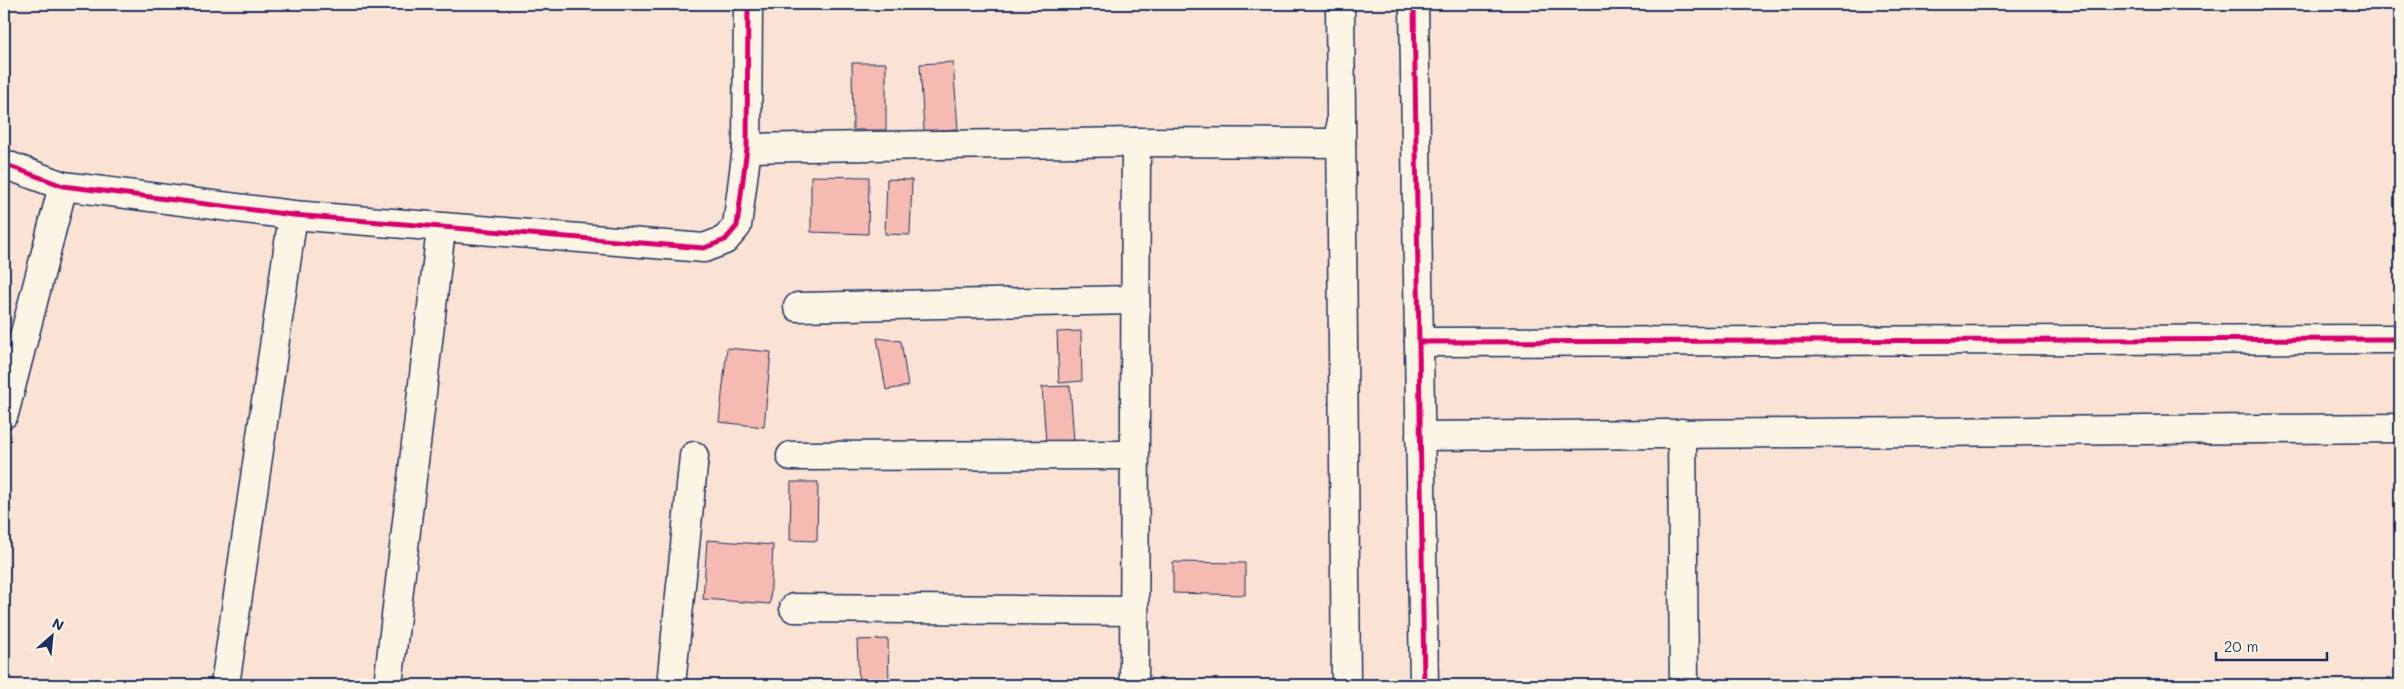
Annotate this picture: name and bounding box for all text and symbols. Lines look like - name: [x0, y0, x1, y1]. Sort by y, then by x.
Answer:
- north arrow: [28, 612, 78, 662]
- text: N: [49, 613, 67, 635]
- scale bar: [2216, 629, 2328, 661]
- text: 20 m: [2224, 636, 2258, 656]

